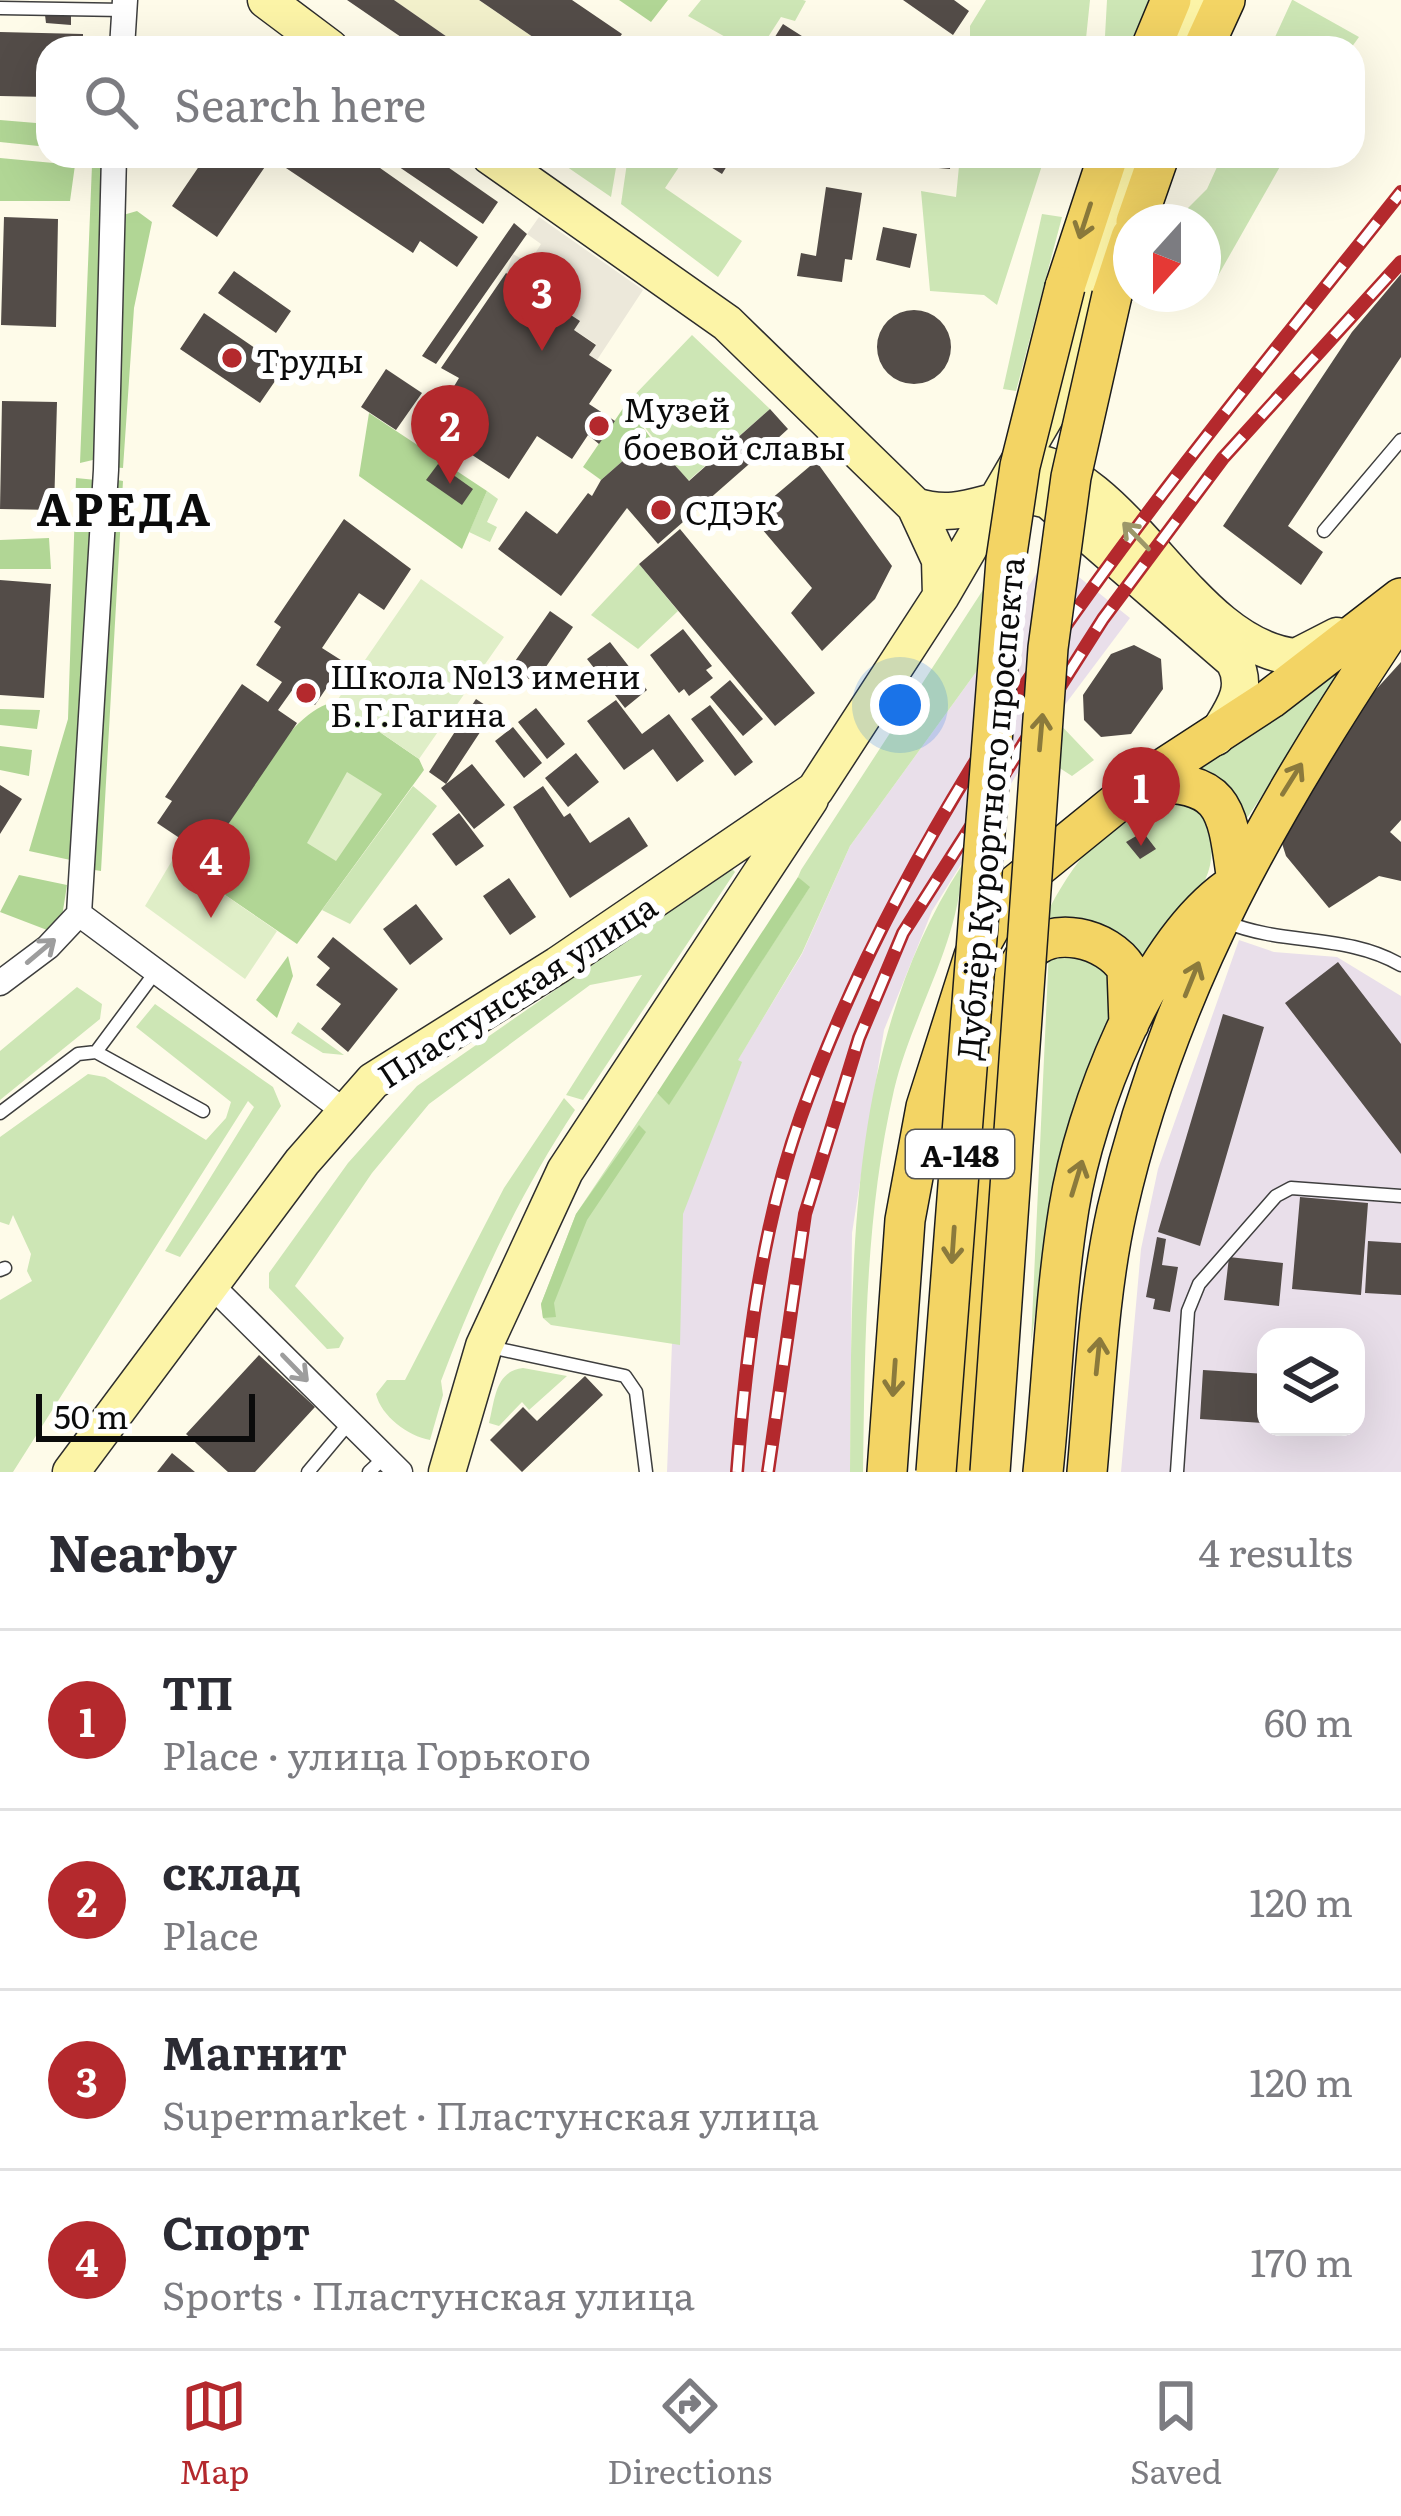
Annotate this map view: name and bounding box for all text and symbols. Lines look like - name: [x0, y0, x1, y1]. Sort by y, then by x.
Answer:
- search box: [36, 36, 1365, 168]
- icon: search: [78, 69, 144, 135]
- text: Search here: [174, 69, 426, 136]
- one-way arrow: [1073, 201, 1095, 239]
- north arrow: [1113, 204, 1221, 312]
- pin: 3: [503, 252, 581, 351]
- place label: Труды: [256, 334, 364, 383]
- marker: Труды: [219, 345, 245, 371]
- place label: Музей боевой славы: [623, 383, 846, 470]
- pin: 2: [411, 385, 489, 484]
- marker: Музей боевой славы: [586, 413, 612, 439]
- district label: АРЕДА: [37, 473, 213, 540]
- place label: СДЭК: [685, 486, 778, 535]
- marker: СДЭК: [648, 497, 674, 523]
- one-way arrow: [1122, 522, 1150, 552]
- street label: Дублёр Курортного проспекта: [942, 554, 1034, 1061]
- place label: Школа №13 имени Б.Г.Гагина: [330, 650, 641, 737]
- your location: [870, 675, 930, 735]
- marker: Школа №13 имени Б.Г.Гагина: [293, 680, 319, 706]
- one-way arrow: [1030, 713, 1053, 752]
- pin: 1: [1102, 747, 1180, 846]
- one-way arrow: [1280, 762, 1304, 796]
- pin: 4: [172, 819, 250, 918]
- street label: Пластунская улица: [367, 880, 666, 1098]
- one-way arrow: [25, 937, 56, 965]
- one-way arrow: [1183, 961, 1205, 998]
- road number: А-148: [906, 1130, 1014, 1178]
- one-way arrow: [1067, 1160, 1089, 1198]
- one-way arrow: [942, 1225, 965, 1264]
- map controls: [1257, 1328, 1365, 1436]
- button: layers: [1257, 1328, 1365, 1436]
- one-way arrow: [1087, 1337, 1110, 1376]
- one-way arrow: [281, 1353, 309, 1382]
- one-way arrow: [883, 1358, 906, 1397]
- scale bar: [36, 1388, 255, 1441]
- text: 50 m: [54, 1390, 128, 1439]
- text: Nearby: [48, 1512, 237, 1588]
- text: 4 results: [1199, 1521, 1353, 1579]
- text: ТП: [162, 1657, 234, 1724]
- text: 1: [79, 1691, 95, 1749]
- text: 60 m: [1264, 1691, 1353, 1749]
- text: Place · улица Горького: [162, 1724, 591, 1782]
- text: склад: [162, 1837, 301, 1904]
- text: 2: [77, 1871, 97, 1929]
- text: 120 m: [1249, 1871, 1353, 1929]
- text: Place: [162, 1904, 259, 1962]
- text: Магнит: [162, 2017, 347, 2084]
- text: 3: [76, 2051, 98, 2109]
- text: 120 m: [1249, 2051, 1353, 2109]
- text: Supermarket · Пластунская улица: [162, 2084, 819, 2142]
- text: Спорт: [162, 2197, 310, 2264]
- text: 4: [75, 2231, 99, 2289]
- text: 170 m: [1250, 2231, 1353, 2289]
- text: Sports · Пластунская улица: [162, 2264, 695, 2322]
- tab: Map: [179, 2373, 249, 2494]
- tab: Directions: [607, 2373, 772, 2494]
- tab: Saved: [1130, 2373, 1222, 2494]

